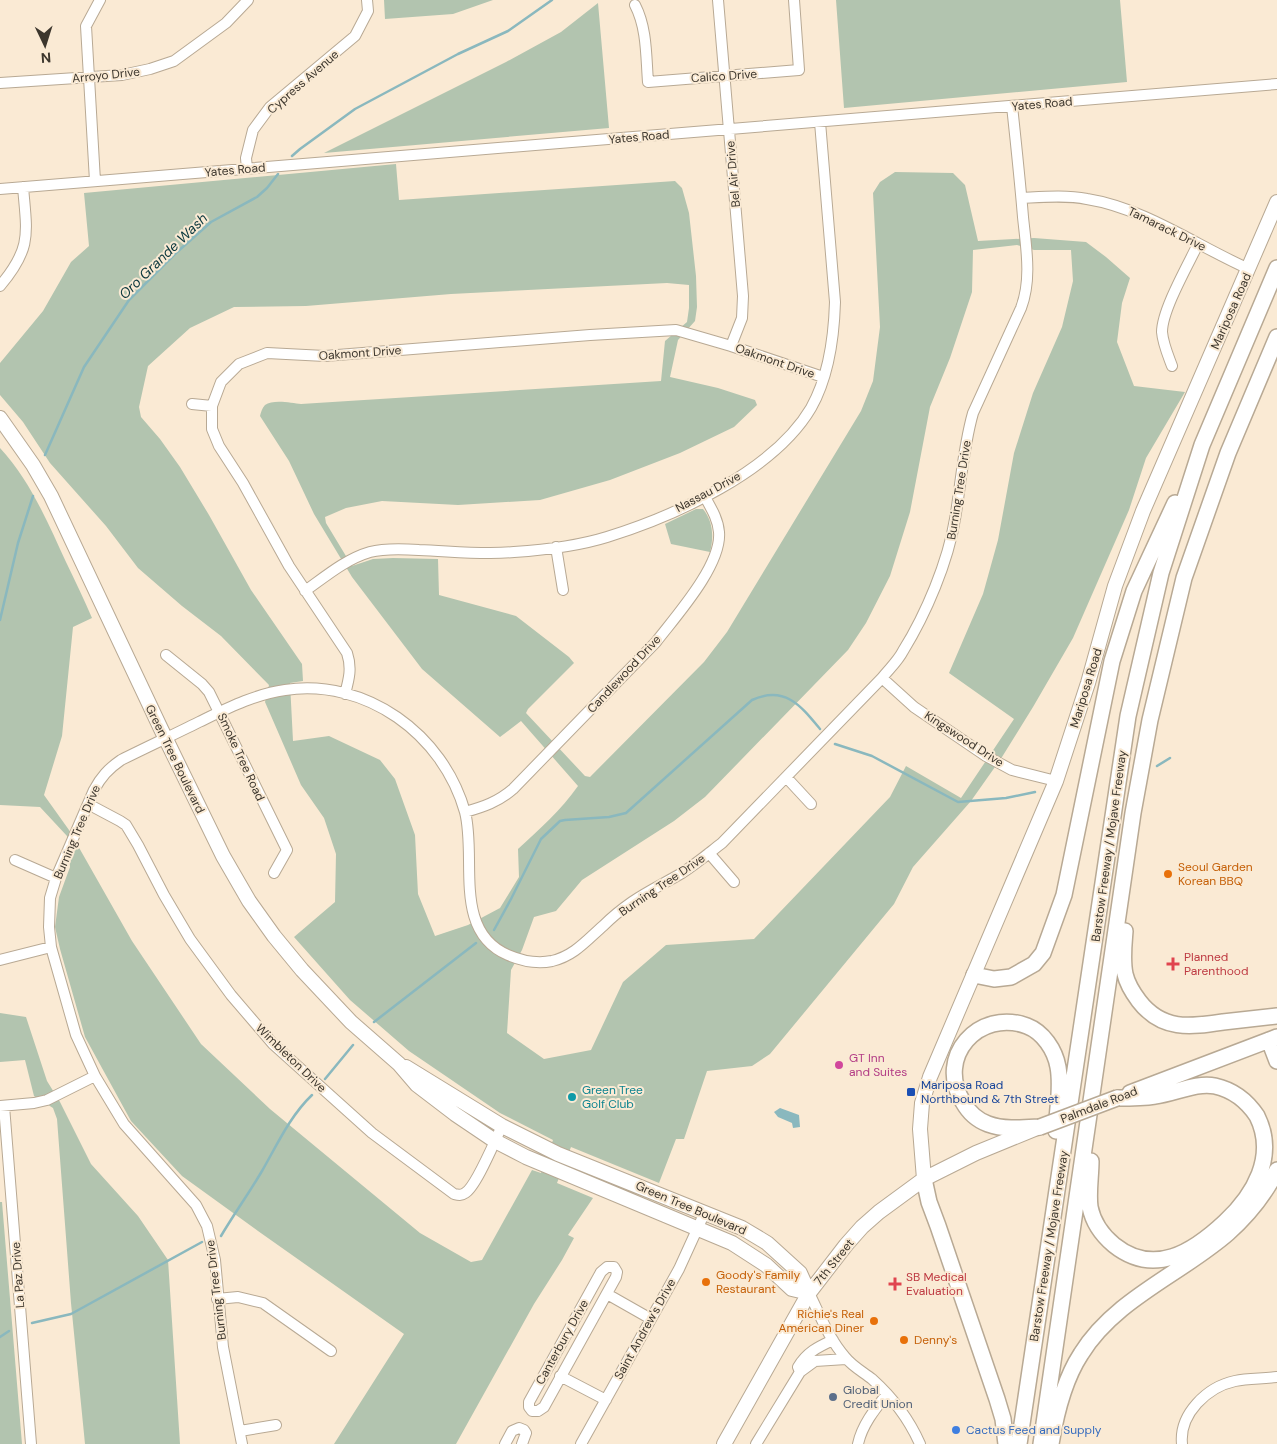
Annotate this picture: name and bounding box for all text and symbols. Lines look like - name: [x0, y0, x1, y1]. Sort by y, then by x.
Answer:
- north arrow: [20, 20, 70, 70]
- street label: Cypress Avenue: [264, 46, 342, 118]
- text: N: [40, 49, 52, 67]
- street label: Arroyo Drive: [71, 63, 141, 87]
- street label: Calico Drive: [690, 66, 758, 86]
- street label: Yates Road: [1011, 93, 1073, 115]
- street label: Yates Road: [608, 126, 670, 148]
- street label: Bel Air Drive: [722, 140, 744, 208]
- street label: Yates Road: [204, 159, 266, 181]
- street label: Tamarack Drive: [1125, 203, 1209, 255]
- water label: Oro Grande Wash: [115, 209, 211, 303]
- street label: Mariposa Road: [1207, 270, 1255, 352]
- street label: Oakmont Drive: [733, 340, 817, 382]
- street label: Oakmont Drive: [318, 342, 402, 364]
- street label: Burning Tree Drive: [943, 439, 975, 541]
- street label: Nassau Drive: [673, 468, 744, 516]
- street label: Candlewood Drive: [584, 631, 664, 716]
- street label: Mariposa Road: [1066, 646, 1106, 730]
- street label: Green Tree Boulevard: [142, 702, 208, 816]
- street label: Kingswood Drive: [921, 707, 1007, 771]
- street label: Smoke Tree Road: [214, 710, 268, 804]
- street label: Barstow Freeway / Mojave Freeway: [1088, 749, 1130, 943]
- street label: Burning Tree Drive: [50, 782, 104, 881]
- street label: Burning Tree Drive: [616, 850, 708, 920]
- place label: Seoul Garden Korean BBQ: [1178, 859, 1253, 889]
- marker: Seoul Garden Korean BBQ: [1162, 868, 1174, 880]
- place label: Planned Parenthood: [1184, 949, 1249, 979]
- marker: Planned Parenthood: [1166, 957, 1180, 971]
- street label: Wimbleton Drive: [252, 1020, 330, 1096]
- place label: GT Inn and Suites: [849, 1050, 907, 1080]
- marker: GT Inn and Suites: [833, 1059, 845, 1071]
- place label: Mariposa Road Northbound & 7th Street: [921, 1077, 1059, 1107]
- place label: Green Tree Golf Club: [582, 1082, 643, 1112]
- street label: Palmdale Road: [1058, 1083, 1140, 1127]
- marker: Mariposa Road Northbound & 7th Street: [905, 1086, 917, 1098]
- marker: Green Tree Golf Club: [566, 1091, 578, 1103]
- street label: Barstow Freeway / Mojave Freeway: [1026, 1149, 1072, 1343]
- street label: Green Tree Boulevard: [633, 1177, 749, 1239]
- street label: 7th Street: [810, 1235, 858, 1288]
- street label: Burning Tree Drive: [202, 1239, 230, 1341]
- street label: La Paz Drive: [8, 1241, 28, 1309]
- place label: Goody's Family Restaurant: [716, 1267, 800, 1297]
- place label: SB Medical Evaluation: [906, 1269, 967, 1299]
- street label: Saint Andrew's Drive: [611, 1276, 679, 1382]
- marker: Goody's Family Restaurant: [700, 1276, 712, 1288]
- marker: SB Medical Evaluation: [888, 1277, 902, 1291]
- street label: Canterbury Drive: [532, 1296, 592, 1387]
- place label: Richie's Real American Diner: [778, 1306, 865, 1336]
- marker: Richie's Real American Diner: [868, 1315, 880, 1327]
- place label: Denny's: [914, 1332, 957, 1348]
- marker: Denny's: [898, 1334, 910, 1346]
- place label: Global Credit Union: [843, 1382, 913, 1412]
- marker: Global Credit Union: [827, 1391, 839, 1403]
- place label: Cactus Feed and Supply: [966, 1422, 1102, 1438]
- marker: Cactus Feed and Supply: [950, 1424, 962, 1436]

